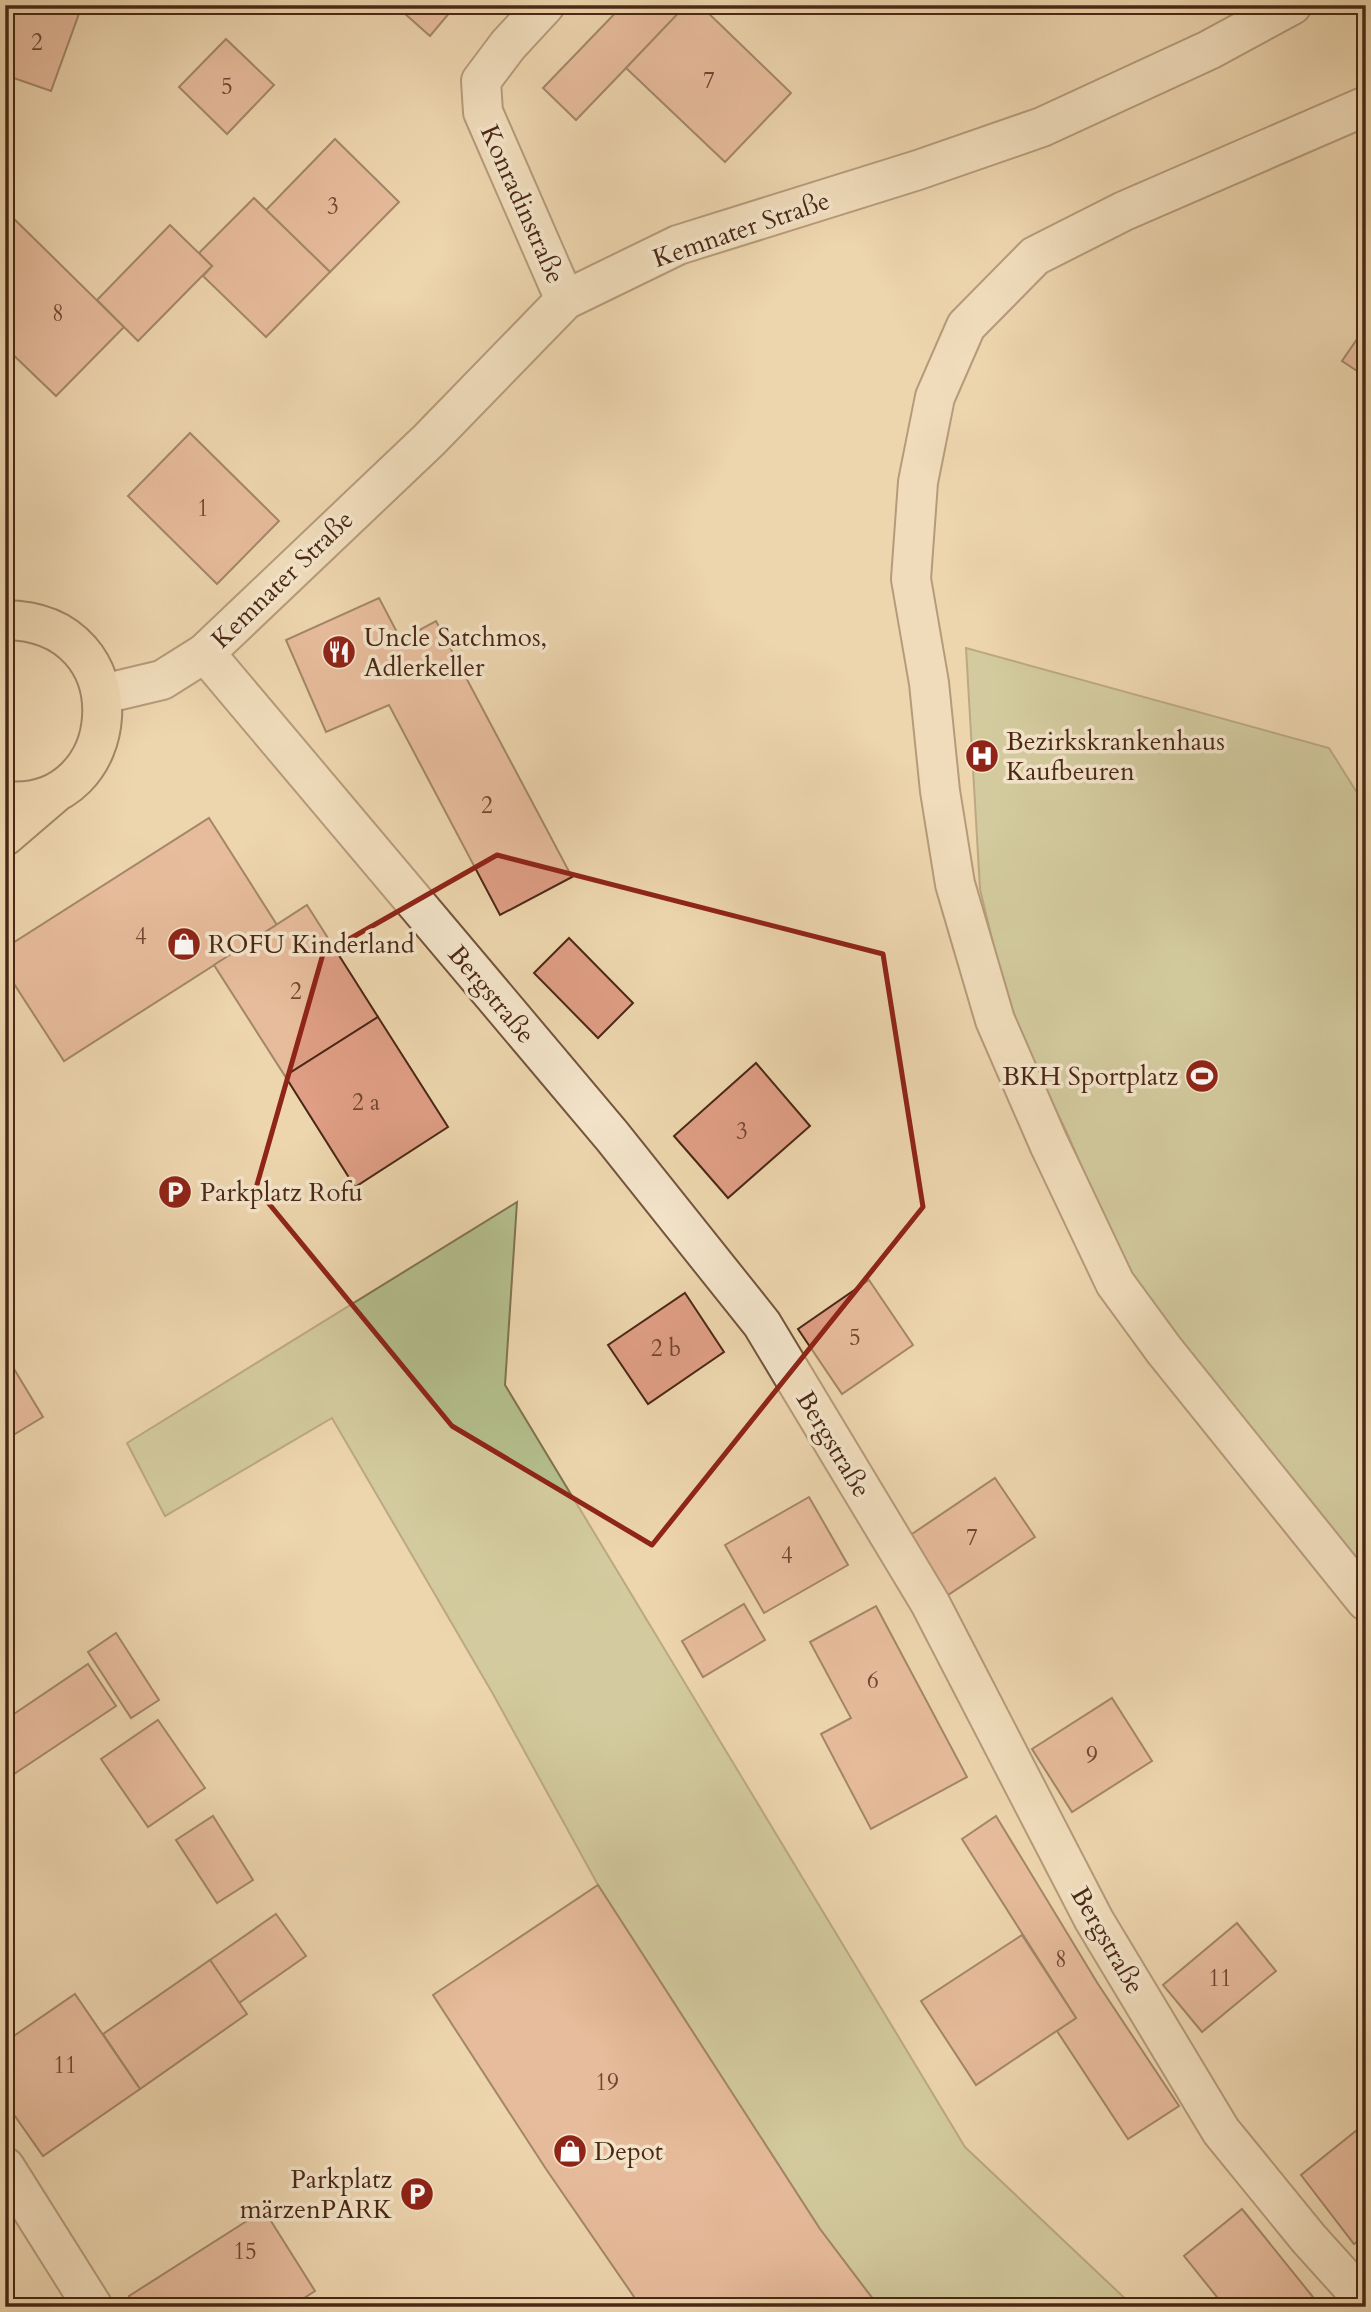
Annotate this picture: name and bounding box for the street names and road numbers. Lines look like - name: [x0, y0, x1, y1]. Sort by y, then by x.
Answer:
- street label: Konradinstraße: [472, 120, 573, 289]
- street label: Kemnater Straße: [648, 183, 834, 276]
- street label: Kemnater Straße: [204, 503, 361, 656]
- street label: Bergstraße: [440, 938, 543, 1051]
- street label: Bergstraße: [788, 1384, 879, 1504]
- street label: Bergstraße: [1063, 1880, 1152, 2000]

